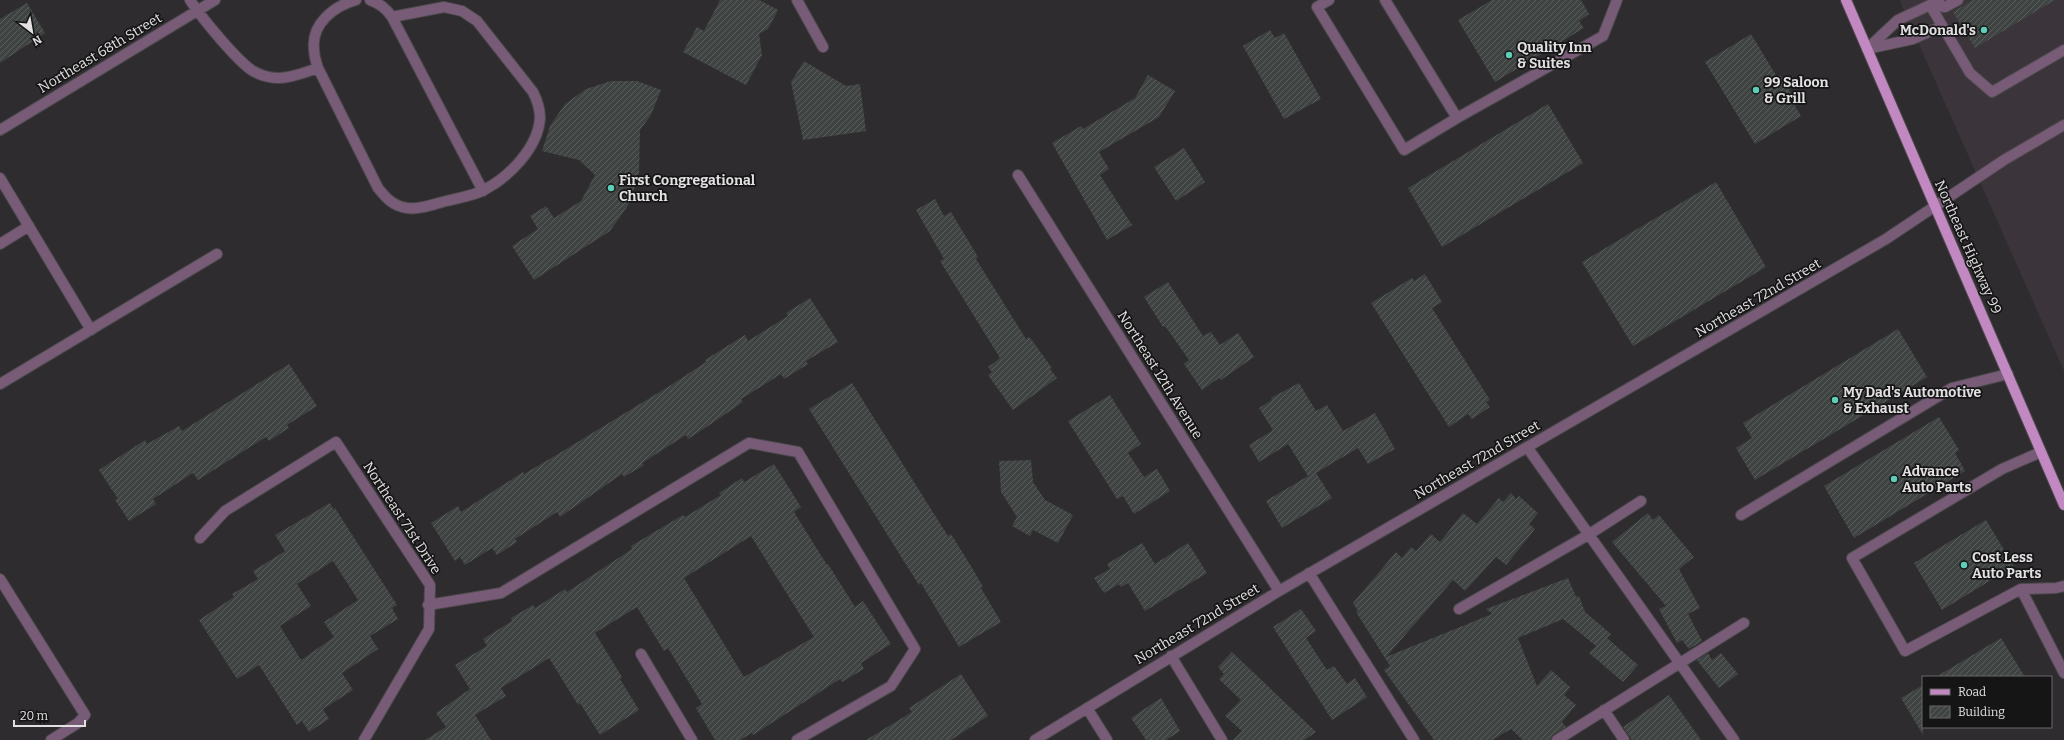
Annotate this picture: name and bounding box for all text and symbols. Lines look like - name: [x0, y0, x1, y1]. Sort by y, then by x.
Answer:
- street label: Northeast 68th Street: [35, 9, 165, 97]
- north arrow: [12, 12, 52, 52]
- place label: McDonald's: [1900, 22, 1976, 39]
- marker: McDonald's: [1979, 25, 1989, 35]
- place label: Quality Inn & Suites: [1517, 39, 1592, 72]
- marker: Quality Inn & Suites: [1504, 50, 1514, 60]
- place label: 99 Saloon & Grill: [1764, 74, 1829, 107]
- marker: 99 Saloon & Grill: [1751, 85, 1761, 95]
- place label: First Congregational Church: [619, 172, 756, 205]
- street label: Northeast Highway 99: [1931, 177, 2005, 317]
- marker: First Congregational Church: [606, 183, 616, 193]
- street label: Northeast 72nd Street: [1692, 255, 1824, 341]
- street label: Northeast 12th Avenue: [1114, 308, 1206, 442]
- place label: My Dad's Automotive & Exhaust: [1843, 384, 1982, 417]
- marker: My Dad's Automotive & Exhaust: [1830, 395, 1840, 405]
- street label: Northeast 72nd Street: [1411, 417, 1543, 503]
- street label: Northeast 71st Drive: [359, 459, 445, 577]
- place label: Advance Auto Parts: [1902, 463, 1971, 496]
- marker: Advance Auto Parts: [1889, 474, 1899, 484]
- place label: Cost Less Auto Parts: [1972, 549, 2041, 582]
- marker: Cost Less Auto Parts: [1959, 560, 1969, 570]
- street label: Northeast 72nd Street: [1131, 580, 1263, 668]
- legend: [1922, 676, 2052, 728]
- text: Road: [1958, 685, 1986, 699]
- scale bar: [14, 702, 85, 728]
- text: Building: [1958, 705, 2005, 719]
- text: 20 m: [20, 709, 49, 723]

